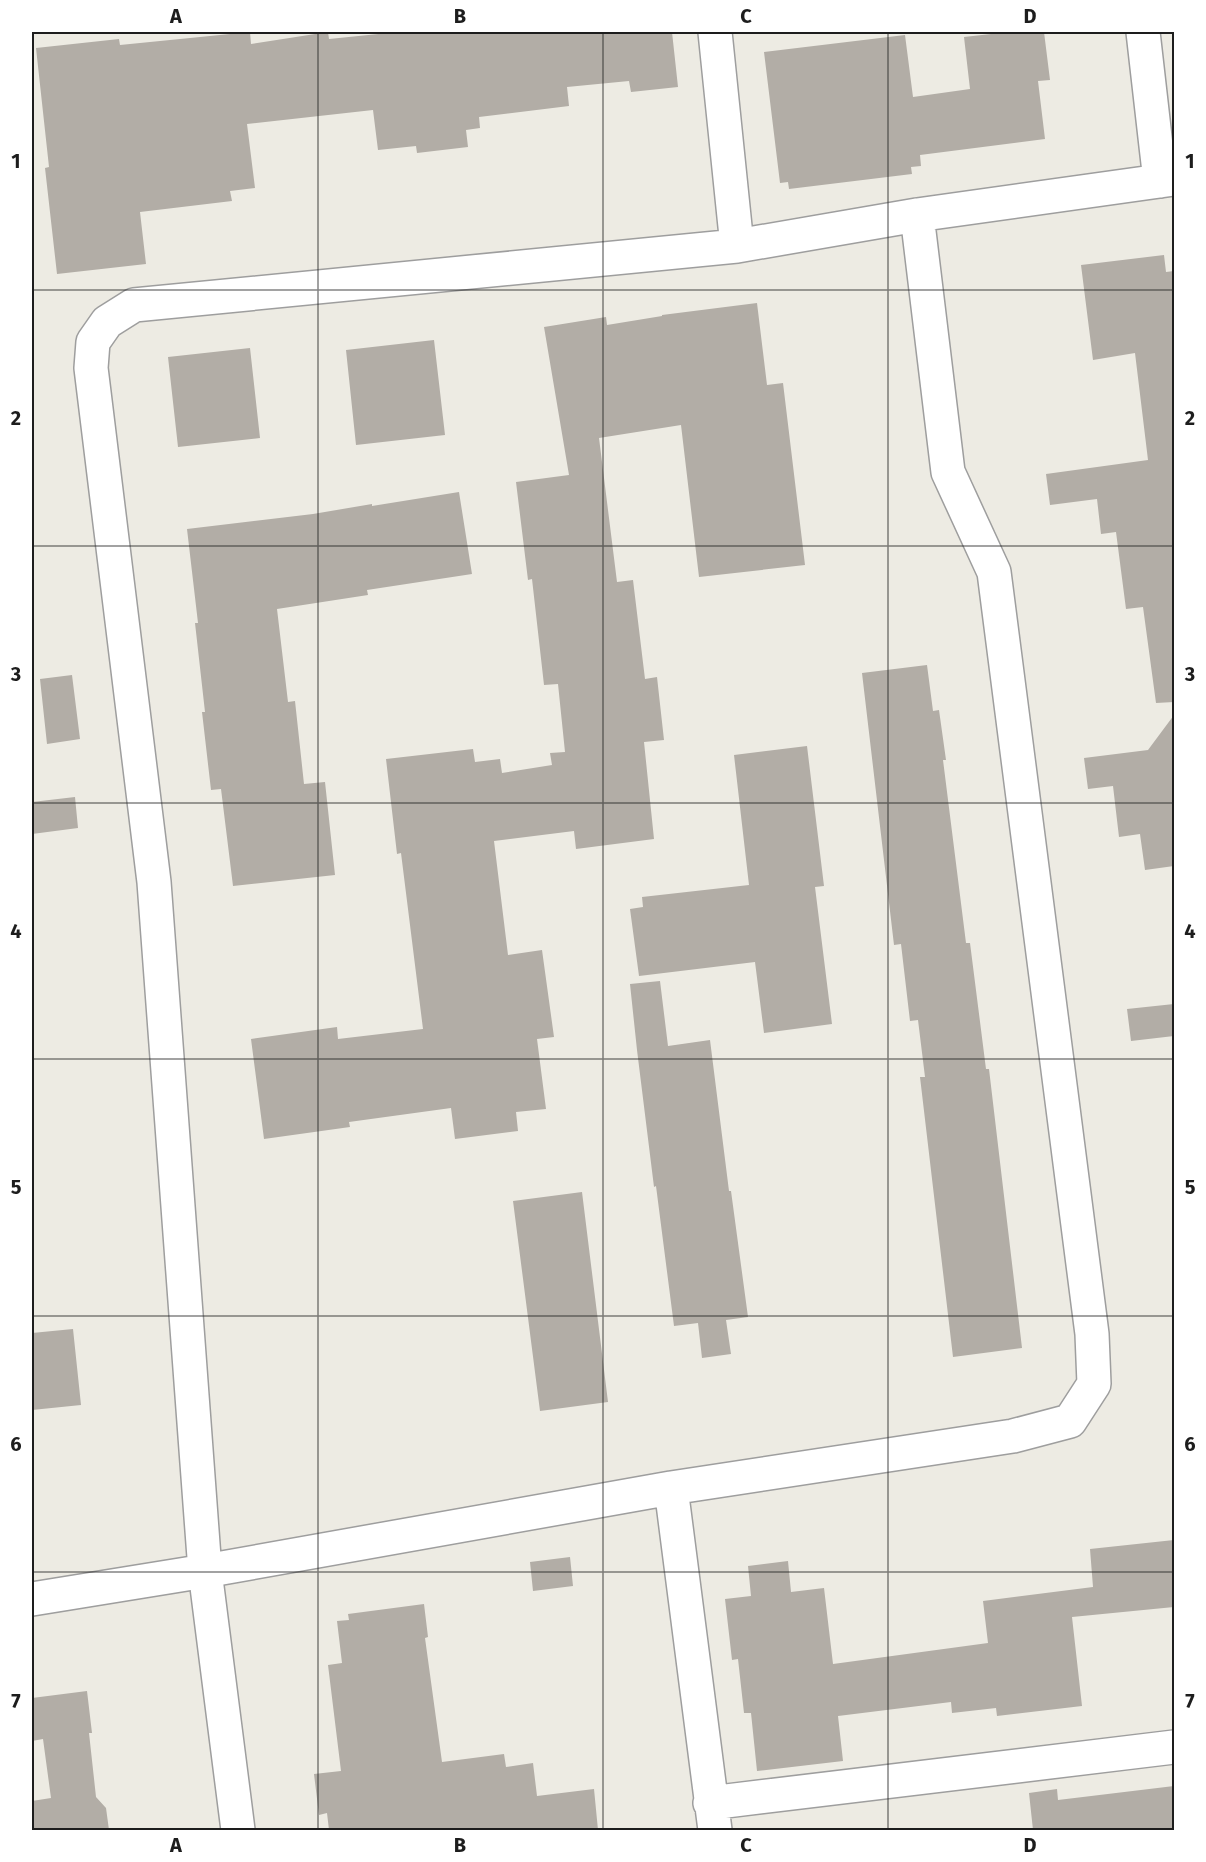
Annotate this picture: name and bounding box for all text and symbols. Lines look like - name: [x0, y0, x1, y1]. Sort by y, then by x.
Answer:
- text: A: [169, 4, 183, 28]
- text: B: [454, 4, 466, 28]
- text: C: [740, 4, 752, 28]
- text: D: [1023, 4, 1037, 28]
- text: 1: [11, 149, 21, 173]
- text: 1: [1185, 149, 1195, 173]
- text: 2: [11, 406, 21, 430]
- text: 2: [1185, 406, 1195, 430]
- text: 3: [10, 662, 21, 686]
- text: 3: [1184, 662, 1195, 686]
- text: 4: [10, 919, 22, 943]
- text: 4: [1184, 919, 1196, 943]
- text: 5: [11, 1175, 22, 1199]
- text: 5: [1185, 1175, 1196, 1199]
- text: 6: [10, 1432, 22, 1456]
- text: 6: [1184, 1432, 1196, 1456]
- text: 7: [11, 1689, 21, 1713]
- text: 7: [1185, 1689, 1195, 1713]
- text: A: [169, 1833, 183, 1857]
- text: B: [454, 1833, 466, 1857]
- text: C: [740, 1833, 752, 1857]
- text: D: [1023, 1833, 1037, 1857]

